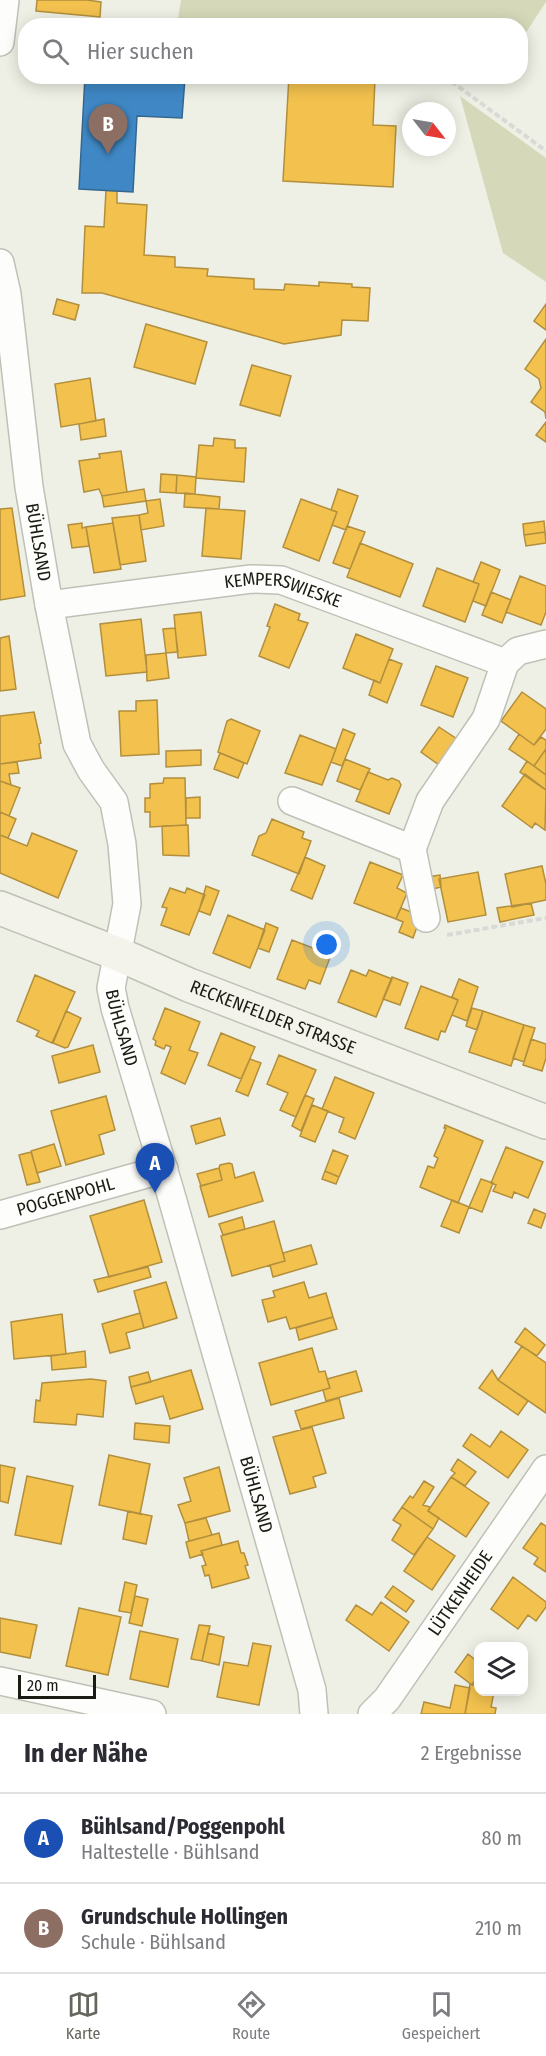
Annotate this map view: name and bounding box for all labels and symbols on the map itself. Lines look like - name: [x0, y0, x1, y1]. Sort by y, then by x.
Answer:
- north arrow: [402, 102, 456, 156]
- pin: B: [88, 104, 128, 154]
- street label: BÜHLSAND: [21, 501, 56, 583]
- street label: KEMPERSWIESKE: [223, 568, 344, 612]
- your location: [312, 930, 341, 959]
- street label: RECKENFELDER STRASSE: [187, 975, 359, 1059]
- street label: BÜHLSAND: [101, 987, 143, 1069]
- pin: A: [136, 1144, 174, 1193]
- street label: POGGENPOHL: [14, 1172, 117, 1221]
- street label: BÜHLSAND: [235, 1454, 278, 1535]
- street label: LÜTKENHEIDE: [423, 1546, 497, 1640]
- scale bar: [18, 1672, 96, 1700]

